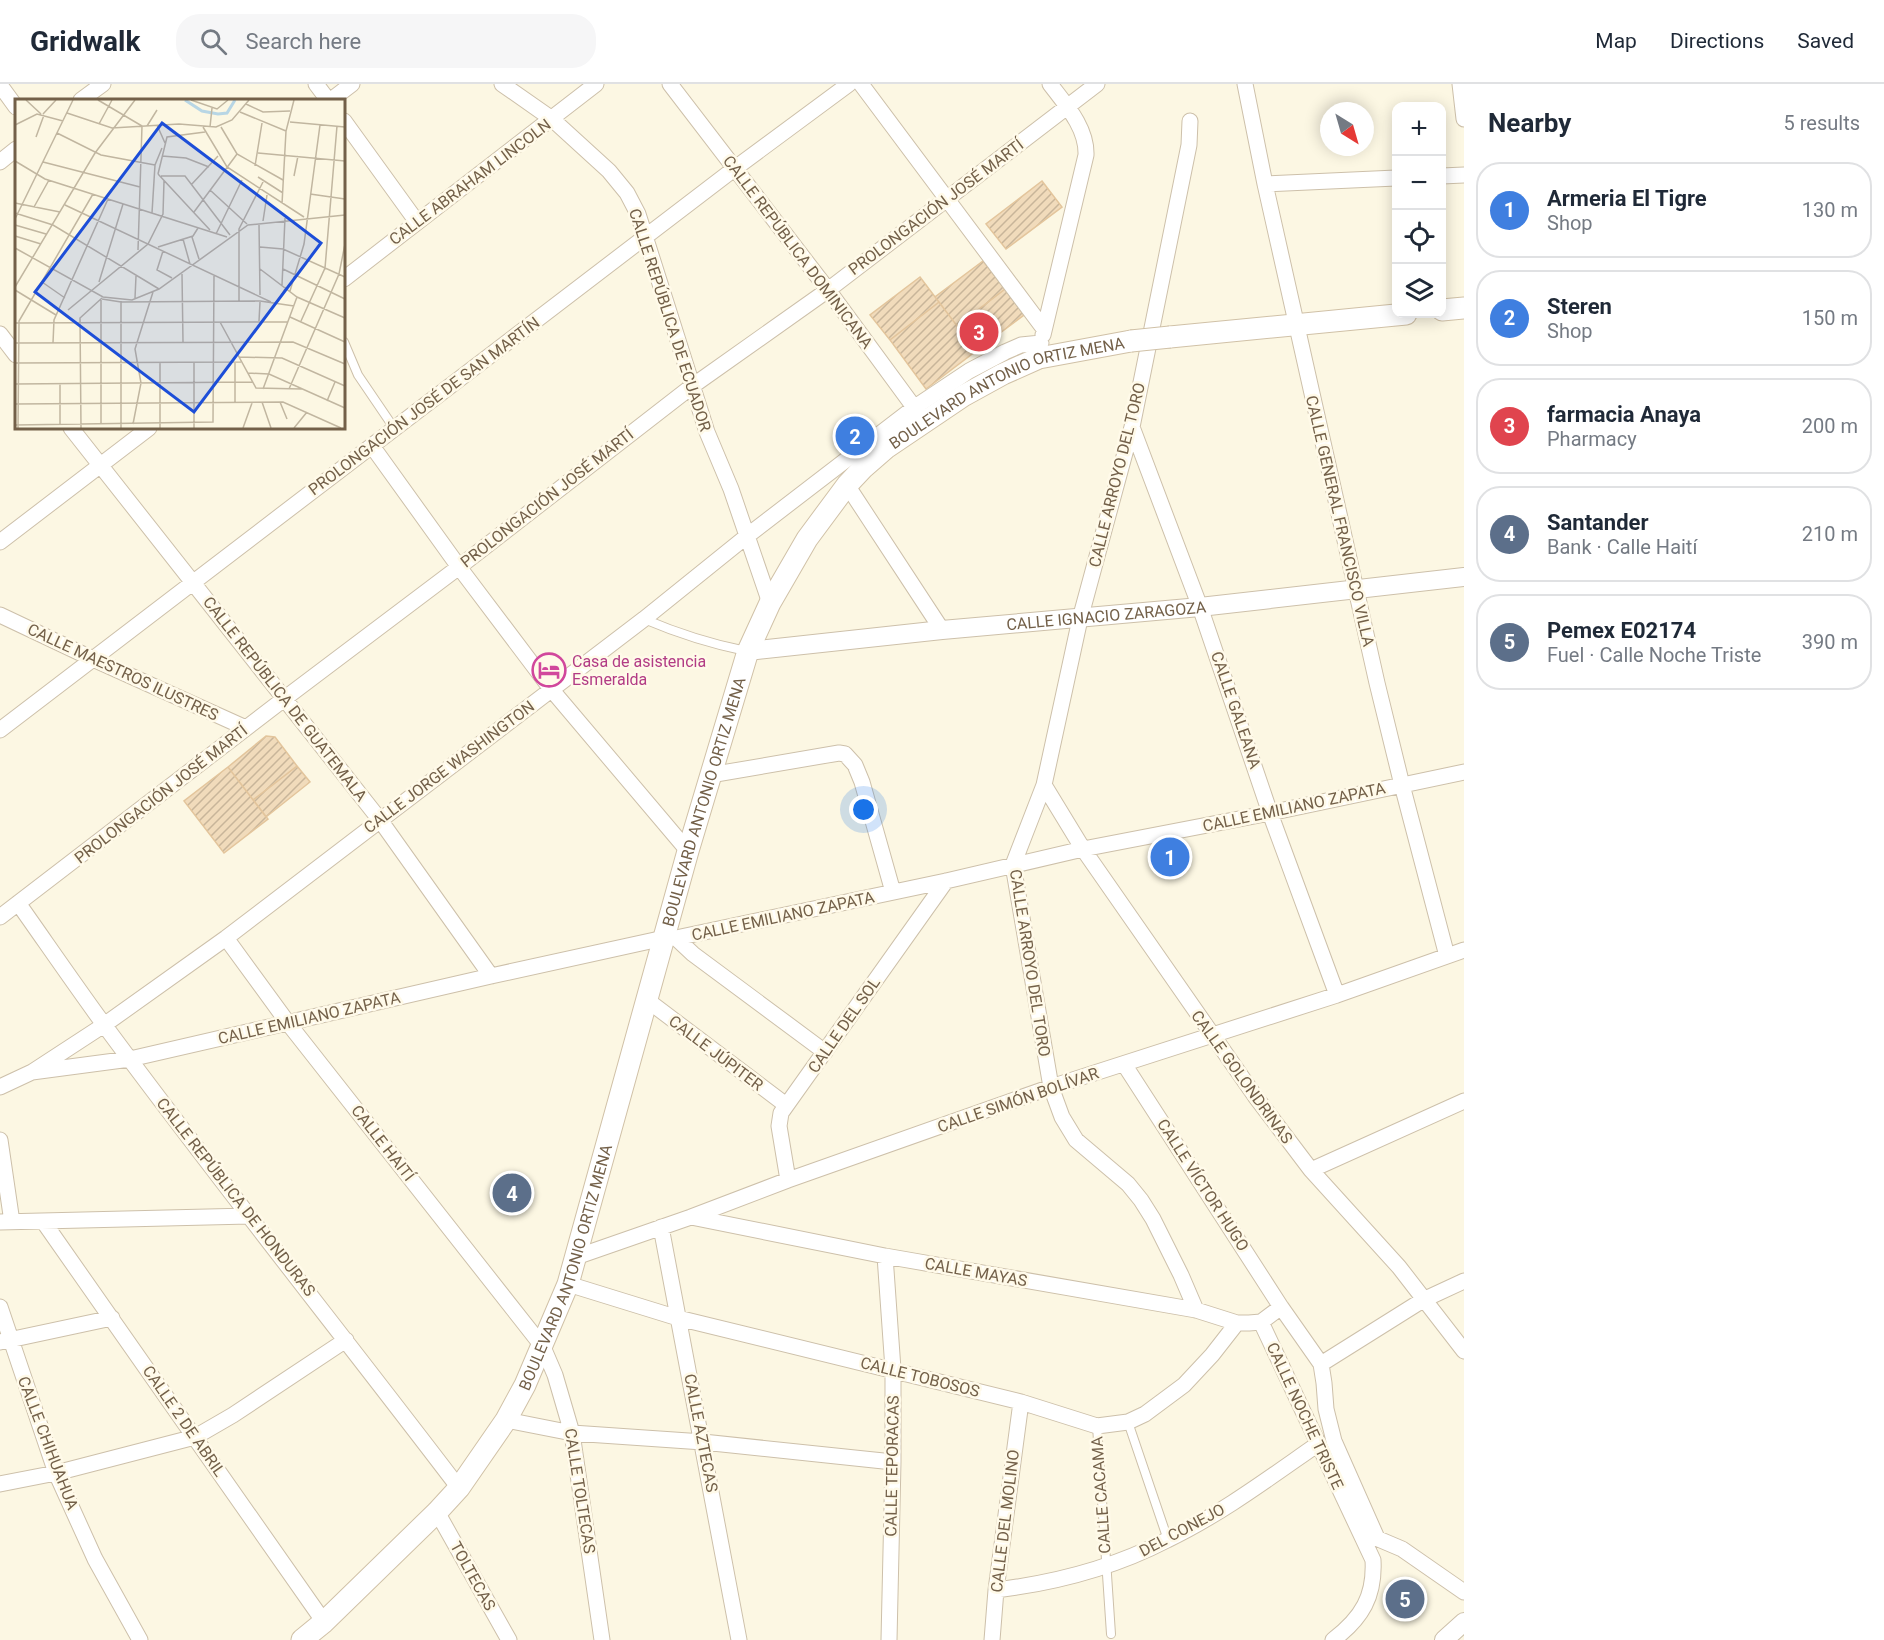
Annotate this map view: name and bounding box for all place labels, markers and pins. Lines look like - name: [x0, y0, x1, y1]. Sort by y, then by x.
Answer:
- pin: 3: [960, 310, 998, 354]
- pin: 2: [836, 414, 874, 458]
- hotel icon: Casa de asistencia Esmeralda: [531, 652, 567, 688]
- place label: Casa de asistencia Esmeralda: [572, 652, 706, 689]
- pin: 1: [1150, 834, 1190, 880]
- pin: 4: [492, 1170, 532, 1216]
- pin: 5: [1386, 1576, 1424, 1622]

